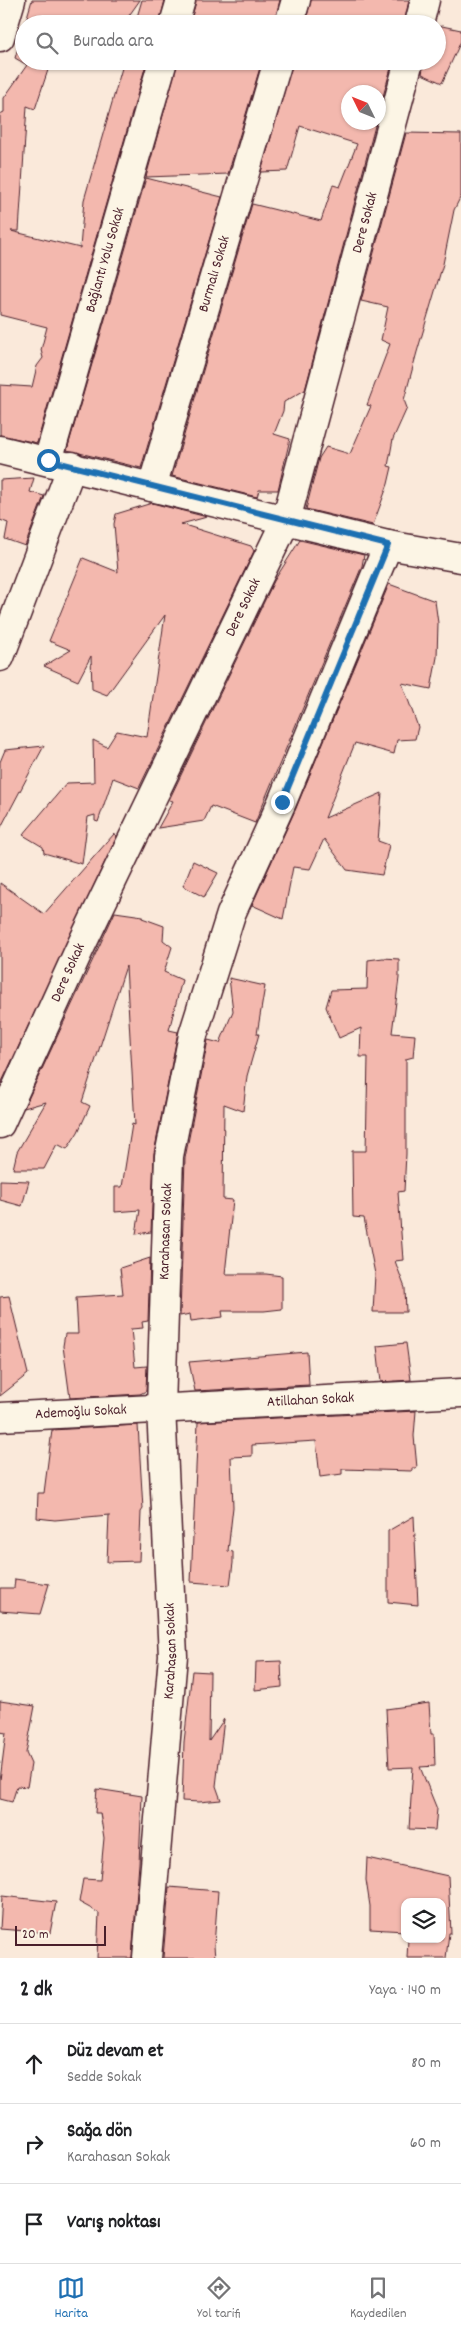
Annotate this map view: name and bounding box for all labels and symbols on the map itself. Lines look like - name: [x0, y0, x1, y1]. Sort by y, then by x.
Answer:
- north arrow: [341, 85, 386, 130]
- street label: Dere Sokak: [347, 190, 384, 256]
- street label: Bağlantı Yolu Sokak: [80, 205, 131, 315]
- street label: Burmalı Sokak: [193, 233, 237, 315]
- route start: [37, 449, 60, 472]
- street label: Dere Sokak: [220, 575, 267, 641]
- route end: [271, 791, 294, 814]
- street label: Dere Sokak: [46, 940, 92, 1006]
- street label: Karahasan Sokak: [154, 1183, 179, 1280]
- street label: Atillahan Sokak: [266, 1388, 355, 1414]
- street label: Ademoğlu Sokak: [35, 1399, 127, 1426]
- street label: Karahasan Sokak: [158, 1602, 184, 1700]
- scale bar: [15, 1923, 106, 1946]

